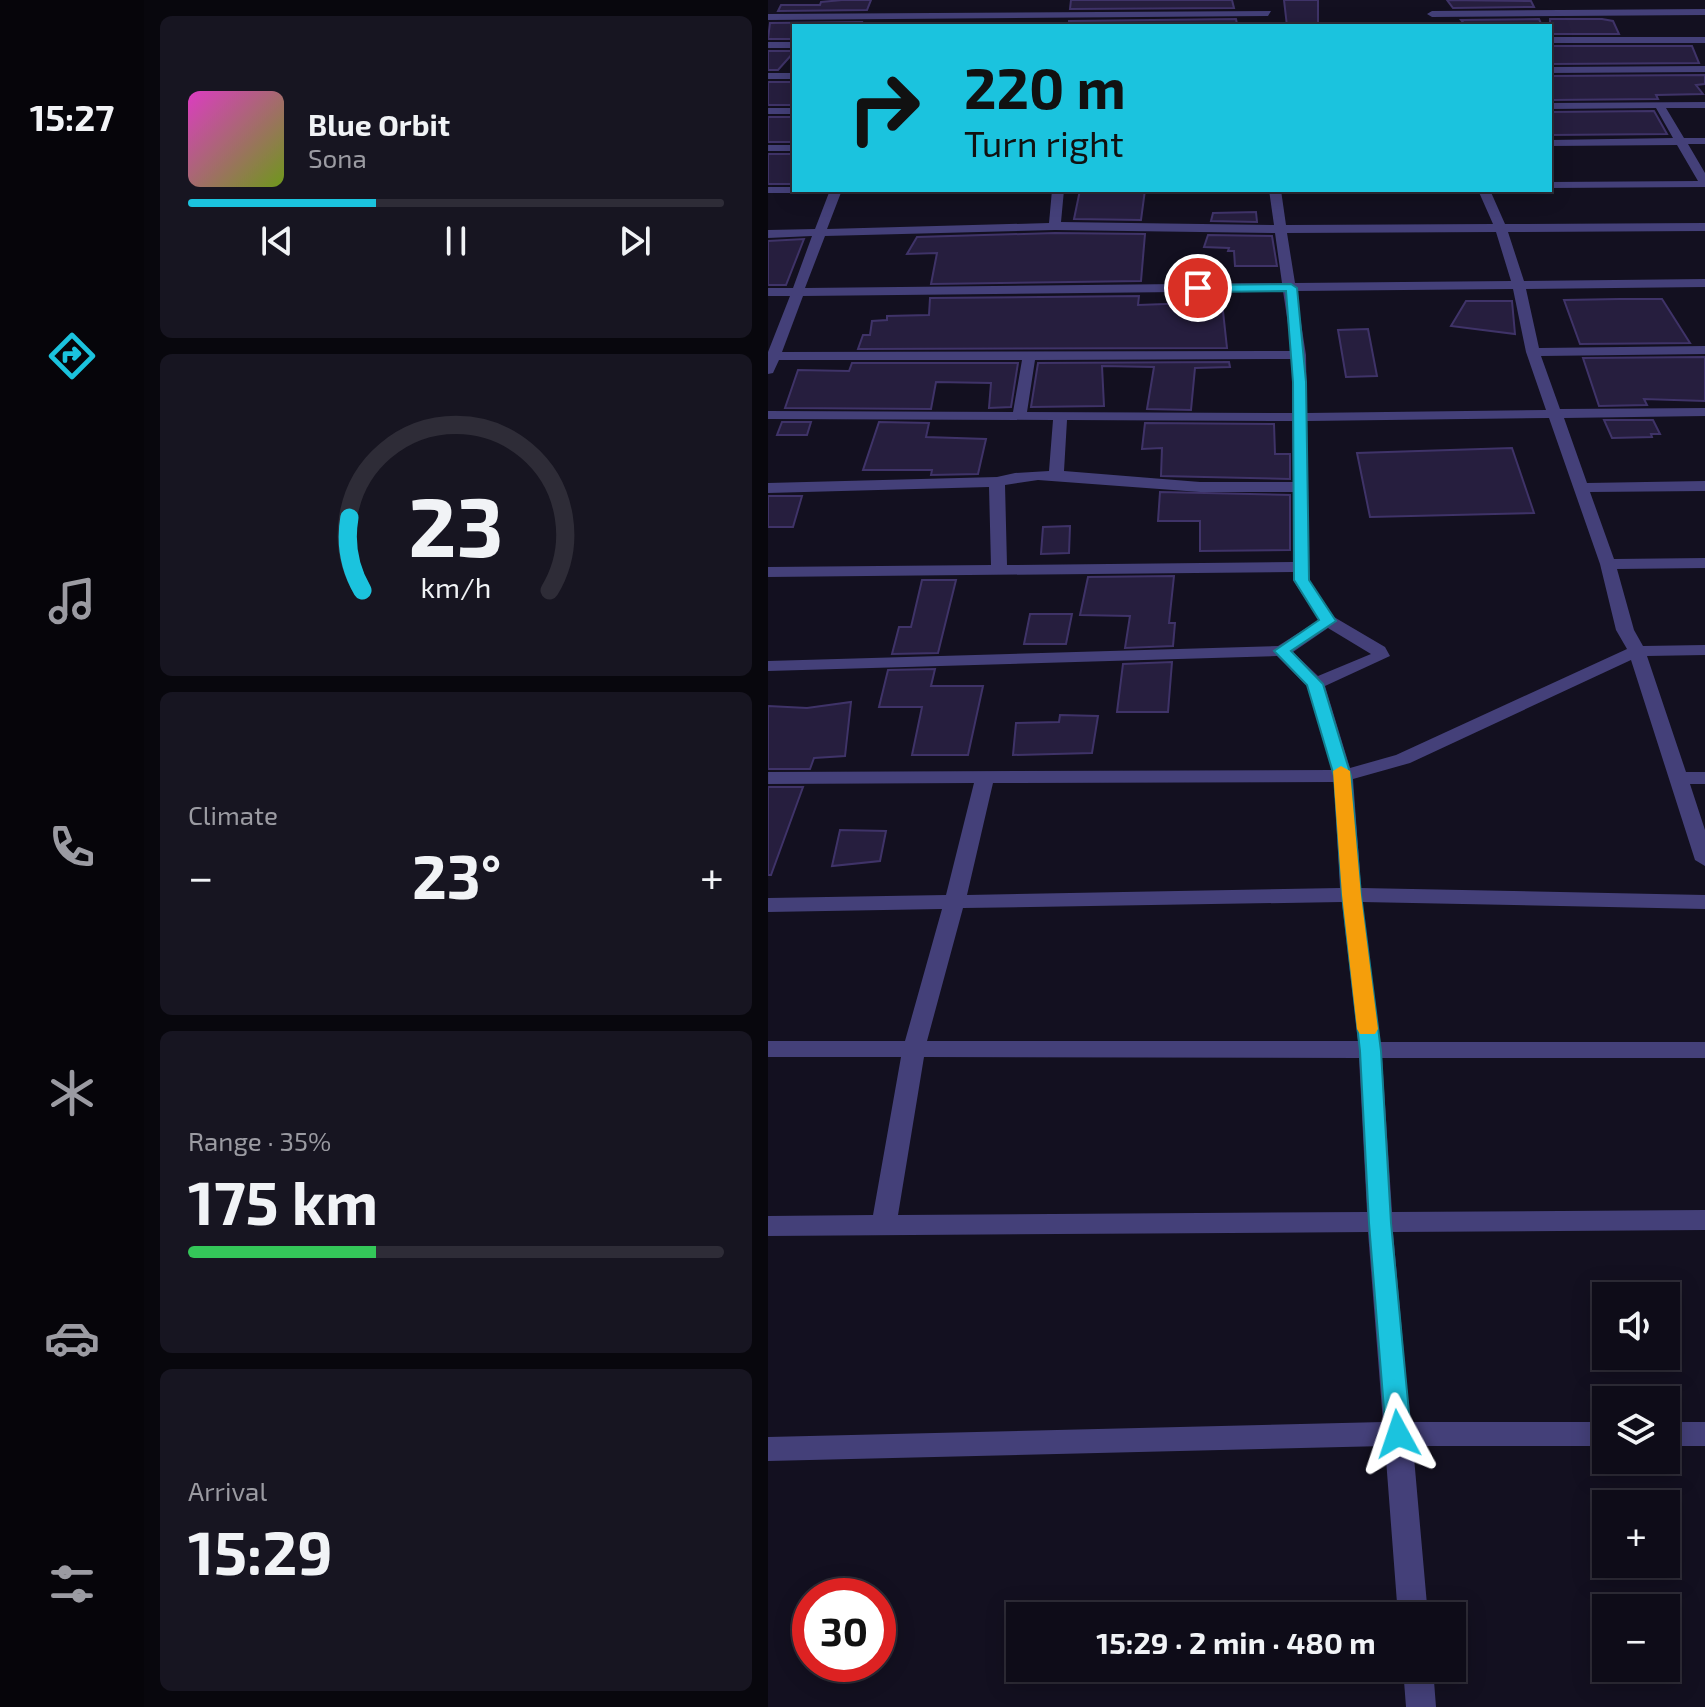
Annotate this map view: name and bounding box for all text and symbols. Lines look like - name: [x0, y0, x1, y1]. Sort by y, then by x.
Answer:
- text: 220 m: [964, 53, 1126, 120]
- icon: right: [832, 56, 936, 160]
- text: 15:27: [30, 95, 114, 138]
- text: Blue Orbit: [308, 106, 450, 142]
- text: Turn right: [964, 121, 1124, 164]
- text: Sona: [308, 142, 367, 173]
- icon: previous: [255, 219, 299, 263]
- icon: pause: [434, 219, 478, 263]
- icon: next: [613, 219, 657, 263]
- pin: [1164, 254, 1232, 322]
- icon: arrive: [1176, 266, 1220, 310]
- icon: directions: [44, 328, 100, 384]
- text: 23: [408, 474, 504, 574]
- text: km/h: [421, 569, 491, 604]
- icon: music: [44, 573, 100, 629]
- text: Climate: [188, 799, 278, 830]
- icon: phone: [44, 819, 100, 875]
- text: 23°: [412, 839, 502, 911]
- text: −: [188, 849, 214, 902]
- text: +: [700, 849, 724, 902]
- icon: climate: [44, 1065, 100, 1121]
- text: Range · 35%: [188, 1125, 331, 1156]
- text: 175 km: [188, 1165, 378, 1237]
- map controls: [1592, 1282, 1680, 1682]
- button: sound: [1592, 1282, 1680, 1370]
- icon: car: [44, 1310, 100, 1366]
- button: layers: [1592, 1386, 1680, 1474]
- position arrow: [1356, 1392, 1440, 1476]
- text: Arrival: [188, 1475, 267, 1506]
- button: +: [1592, 1490, 1680, 1578]
- text: 15:29: [188, 1515, 333, 1587]
- icon: filters: [44, 1556, 100, 1612]
- speed limit sign: 30: [792, 1578, 896, 1682]
- button: −: [1592, 1594, 1680, 1682]
- text: 15:29 · 2 min · 480 m: [1096, 1624, 1376, 1660]

